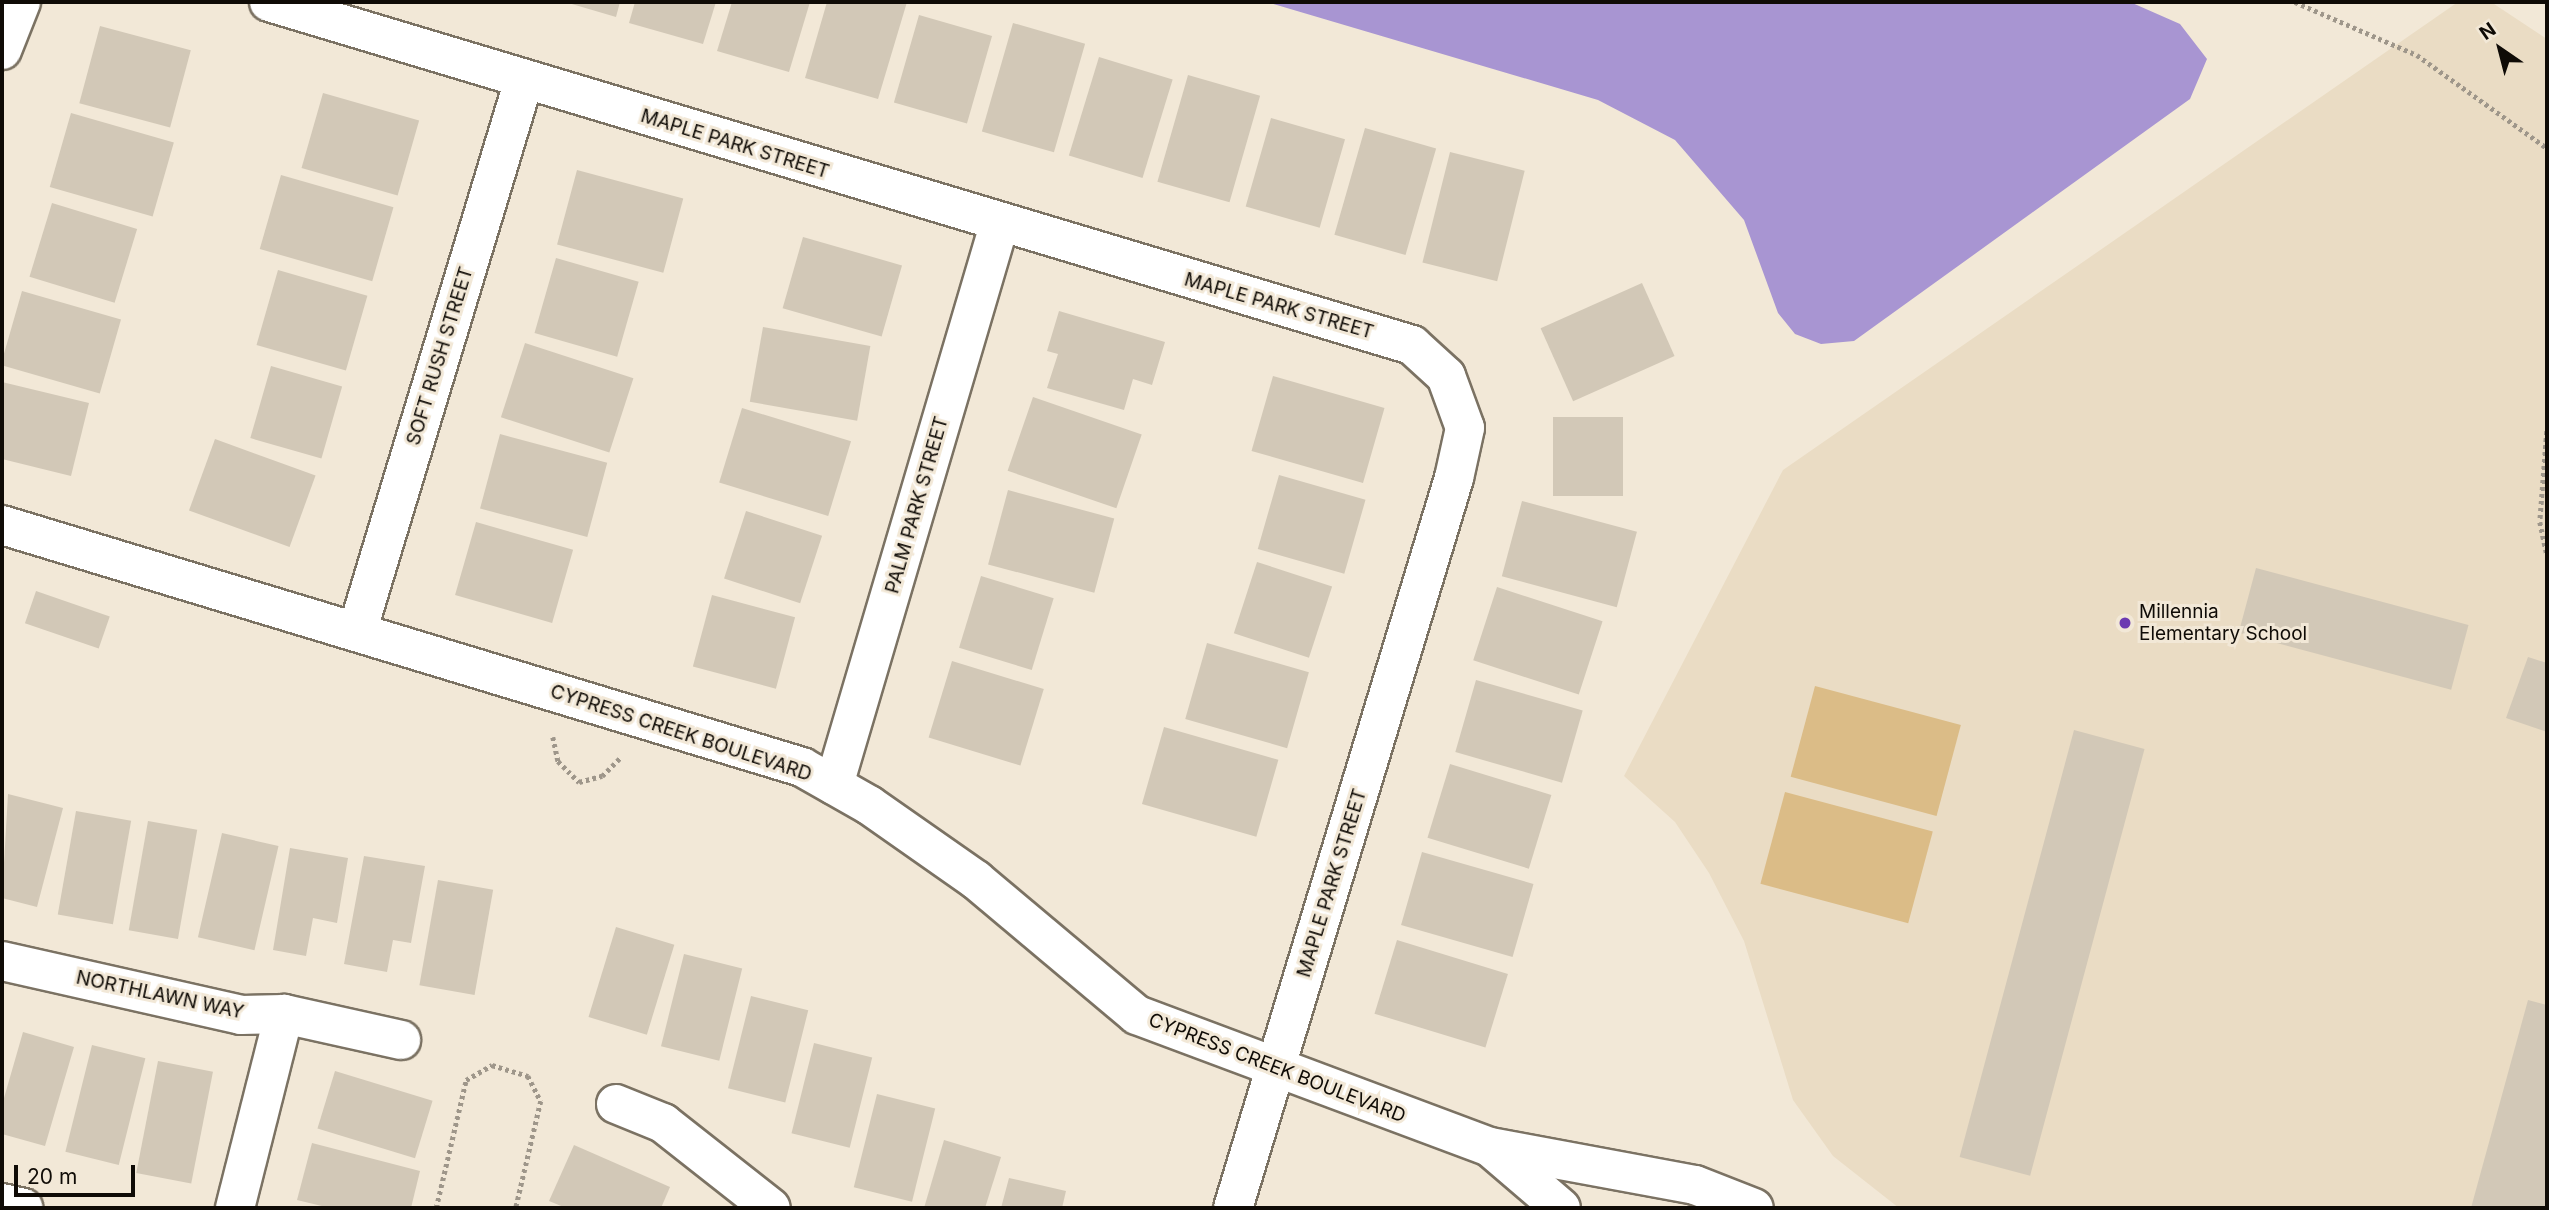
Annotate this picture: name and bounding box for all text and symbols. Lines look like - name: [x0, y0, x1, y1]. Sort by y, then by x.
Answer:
- north arrow: [2465, 14, 2535, 84]
- text: N: [2475, 18, 2500, 45]
- street label: MAPLE PARK STREET: [638, 104, 832, 184]
- street label: SOFT RUSH STREET: [402, 264, 478, 448]
- street label: MAPLE PARK STREET: [1182, 268, 1376, 344]
- street label: PALM PARK STREET: [881, 414, 953, 596]
- place label: Millennia Elementary School: [2139, 601, 2307, 645]
- marker: Millennia Elementary School: [2117, 615, 2133, 631]
- street label: CYPRESS CREEK BOULEVARD: [547, 680, 815, 786]
- street label: MAPLE PARK STREET: [1292, 786, 1372, 980]
- street label: NORTHLAWN WAY: [74, 966, 246, 1024]
- street label: CYPRESS CREEK BOULEVARD: [1145, 1008, 1409, 1128]
- scale bar: [18, 1150, 138, 1194]
- text: 20 m: [27, 1164, 77, 1189]

